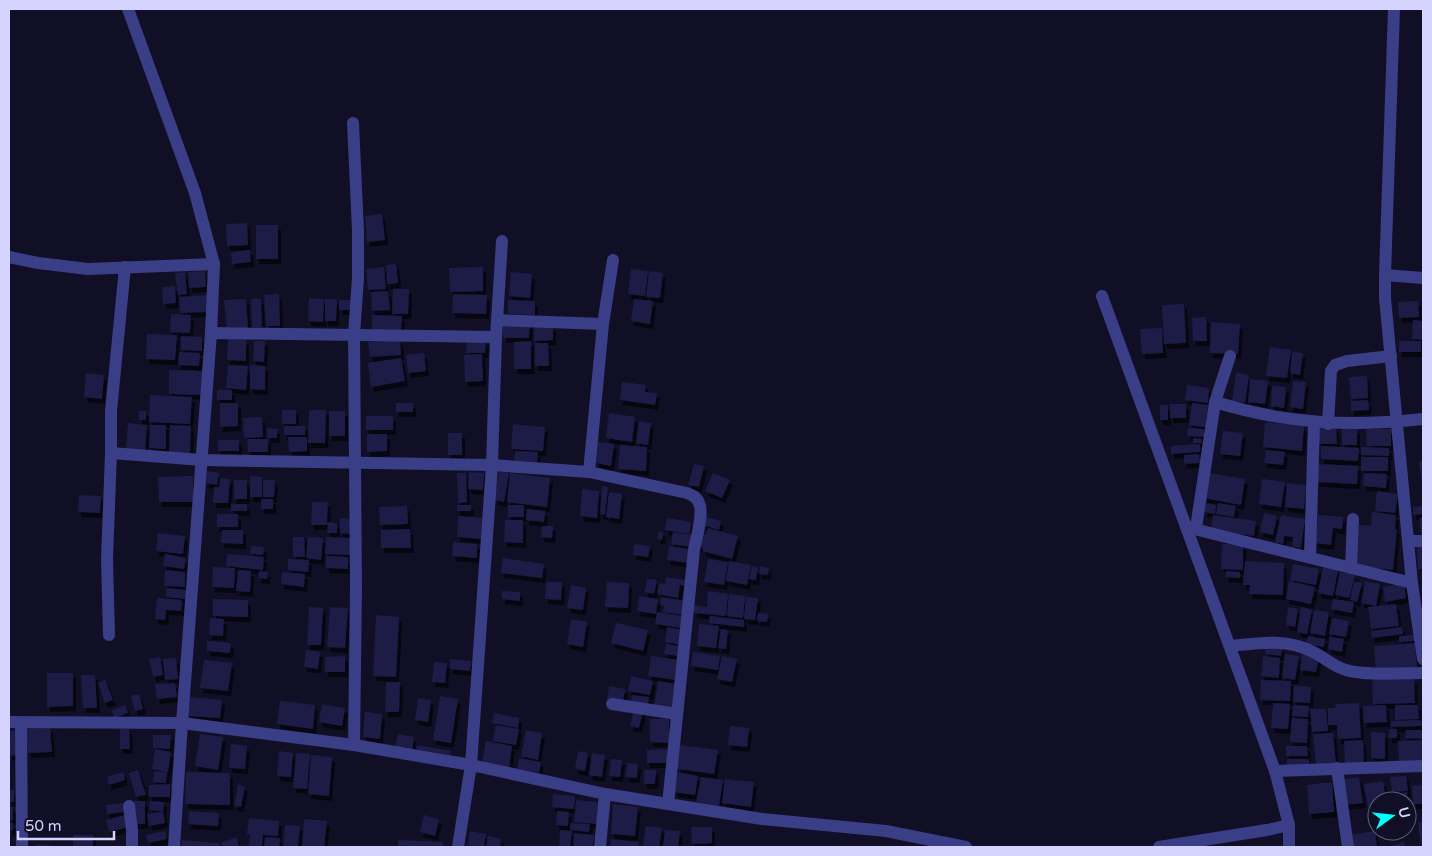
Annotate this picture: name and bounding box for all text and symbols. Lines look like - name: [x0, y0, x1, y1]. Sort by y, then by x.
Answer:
- north arrow: [1367, 791, 1417, 841]
- text: U: [1394, 805, 1414, 820]
- scale bar: [18, 808, 114, 840]
- text: 50 m: [25, 817, 62, 835]

